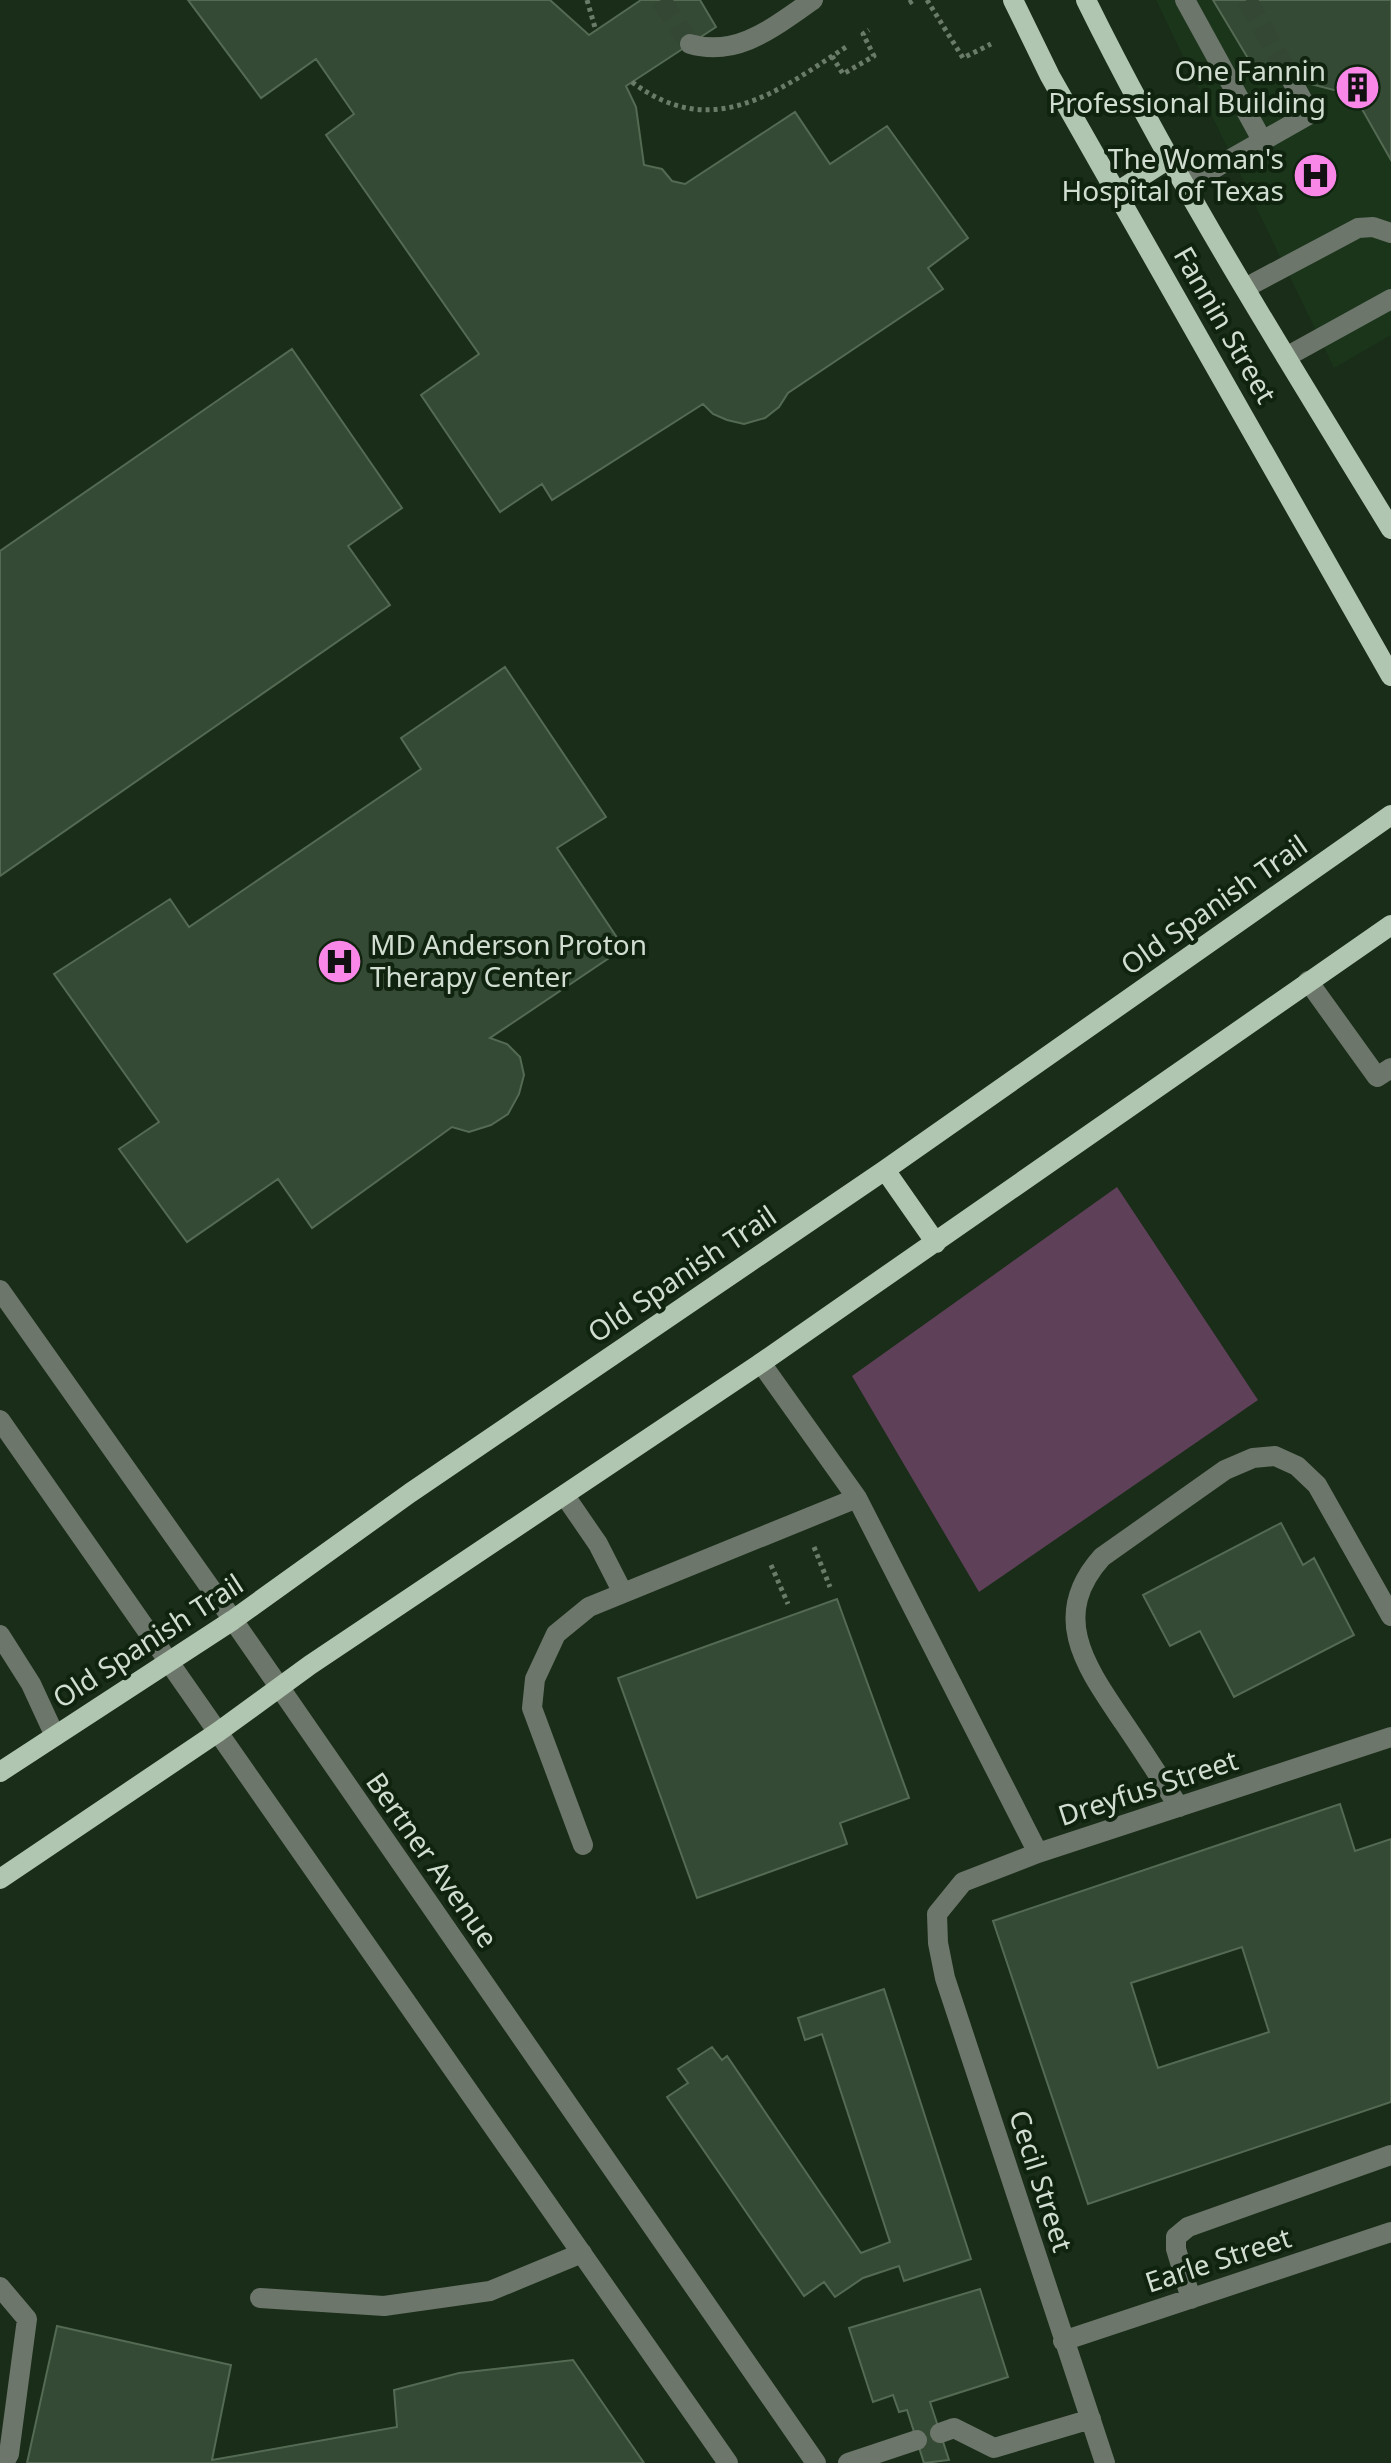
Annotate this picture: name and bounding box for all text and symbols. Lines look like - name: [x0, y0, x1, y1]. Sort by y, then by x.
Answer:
- place label: One Fannin Professional Building: [1048, 51, 1326, 121]
- building icon: One Fannin Professional Building: [1333, 63, 1381, 111]
- place label: The Woman's Hospital of Texas: [1062, 139, 1284, 209]
- hospital icon: The Woman's Hospital of Texas: [1291, 151, 1339, 199]
- street label: Fannin Street: [1166, 239, 1286, 410]
- street label: Old Spanish Trail: [1113, 826, 1314, 983]
- place label: MD Anderson Proton Therapy Center: [370, 925, 647, 995]
- hospital icon: MD Anderson Proton Therapy Center: [315, 937, 363, 985]
- street label: Old Spanish Trail: [580, 1196, 783, 1350]
- street label: Old Spanish Trail: [45, 1564, 250, 1716]
- street label: Dreyfus Street: [1053, 1740, 1242, 1834]
- street label: Bertner Avenue: [358, 1764, 507, 1955]
- street label: Cecil Street: [1001, 2105, 1083, 2256]
- street label: Earle Street: [1140, 2218, 1296, 2301]

